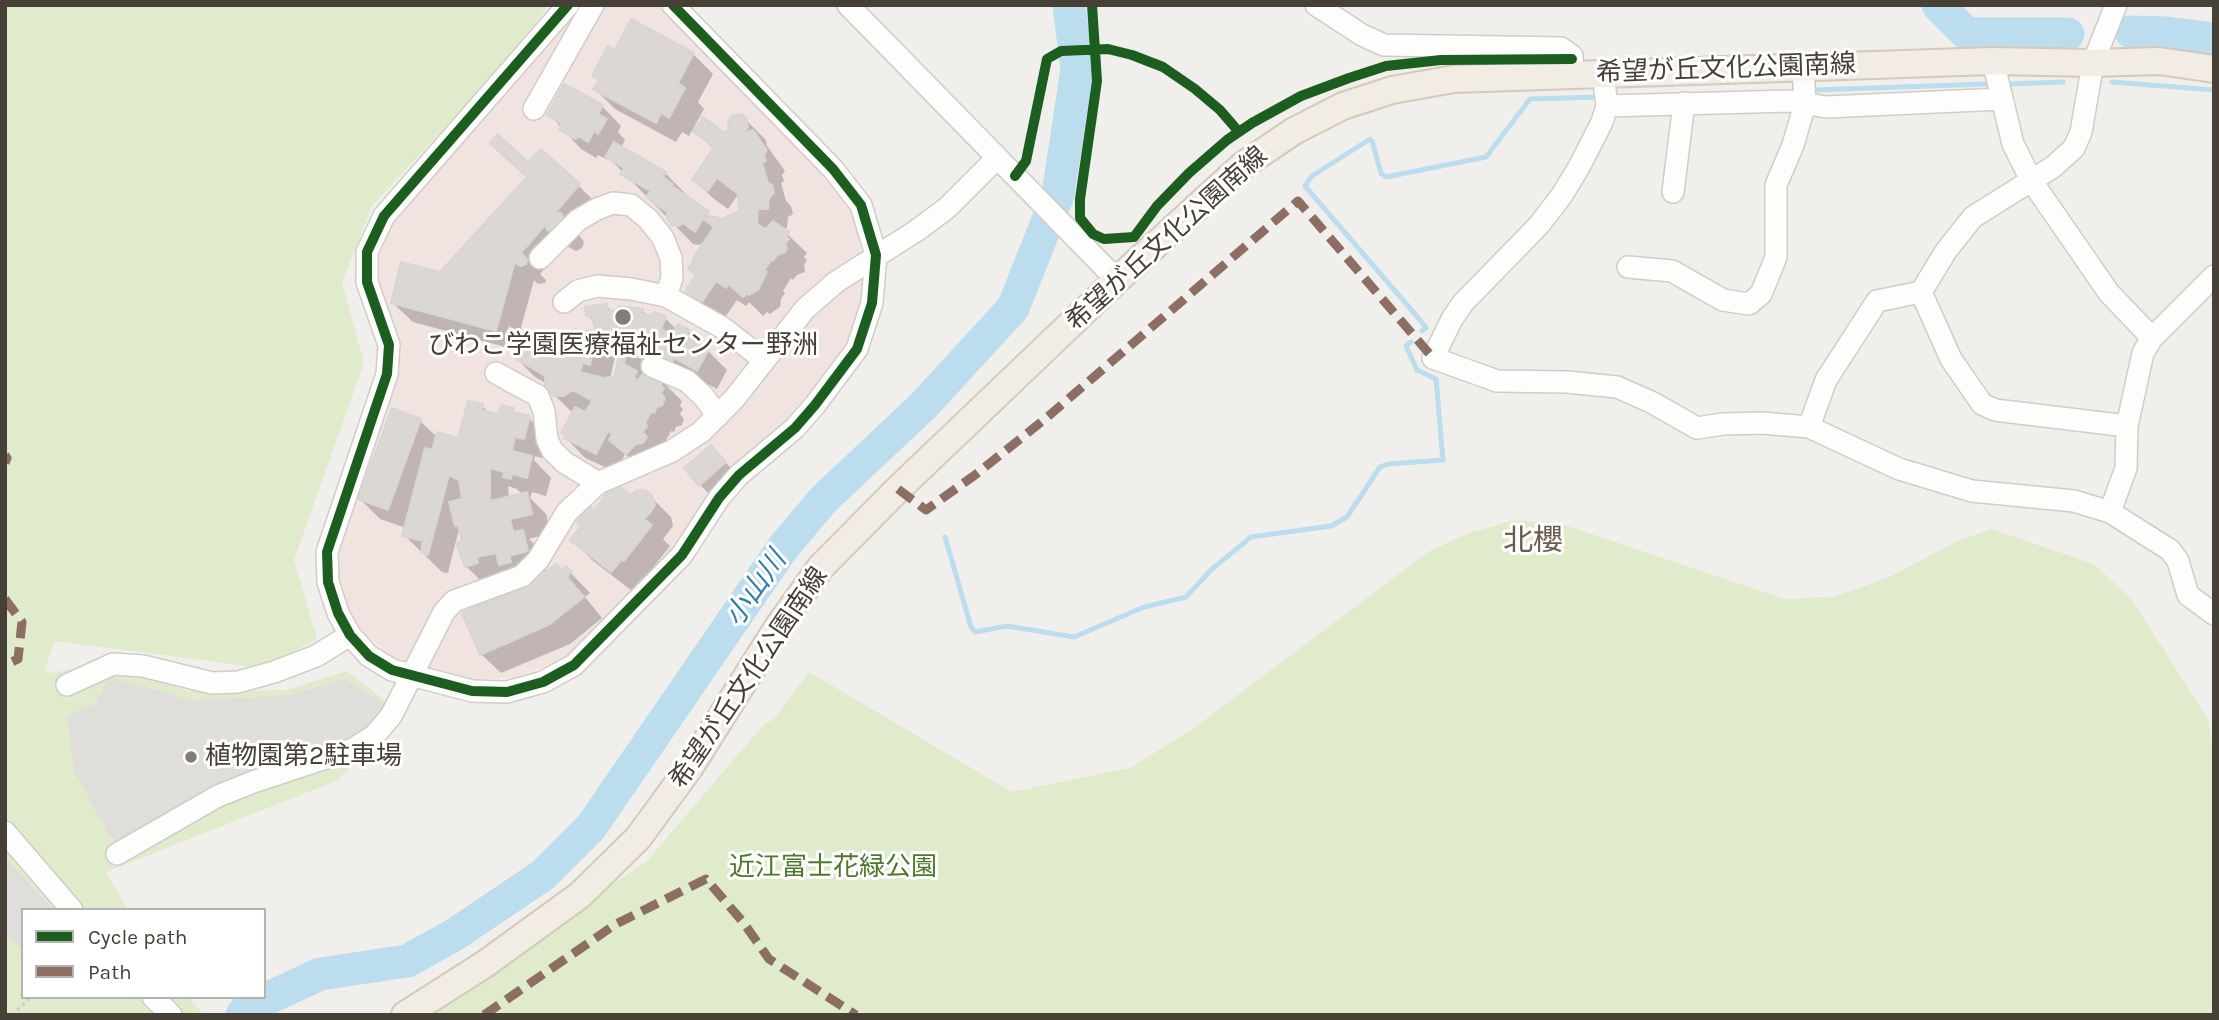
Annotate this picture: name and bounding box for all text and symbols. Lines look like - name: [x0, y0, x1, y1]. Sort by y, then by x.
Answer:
- street label: 希望が丘文化公園南線: [1596, 49, 1856, 89]
- street label: 希望が丘文化公園南線: [1060, 140, 1274, 338]
- marker: びわこ学園医療福祉センター野洲: [613, 307, 633, 327]
- place label: びわこ学園医療福祉センター野洲: [428, 330, 818, 362]
- district label: 北櫻: [1503, 523, 1563, 559]
- water label: 小山川: [718, 545, 794, 633]
- street label: 希望が丘文化公園南線: [663, 562, 835, 794]
- place label: 植物園第2駐車場: [205, 741, 402, 773]
- marker: 植物園第2駐車場: [183, 749, 199, 765]
- park label: 近江富士花緑公園: [729, 852, 937, 884]
- legend: [21, 908, 266, 999]
- text: Cycle path: [88, 925, 188, 949]
- text: Path: [88, 960, 132, 984]

